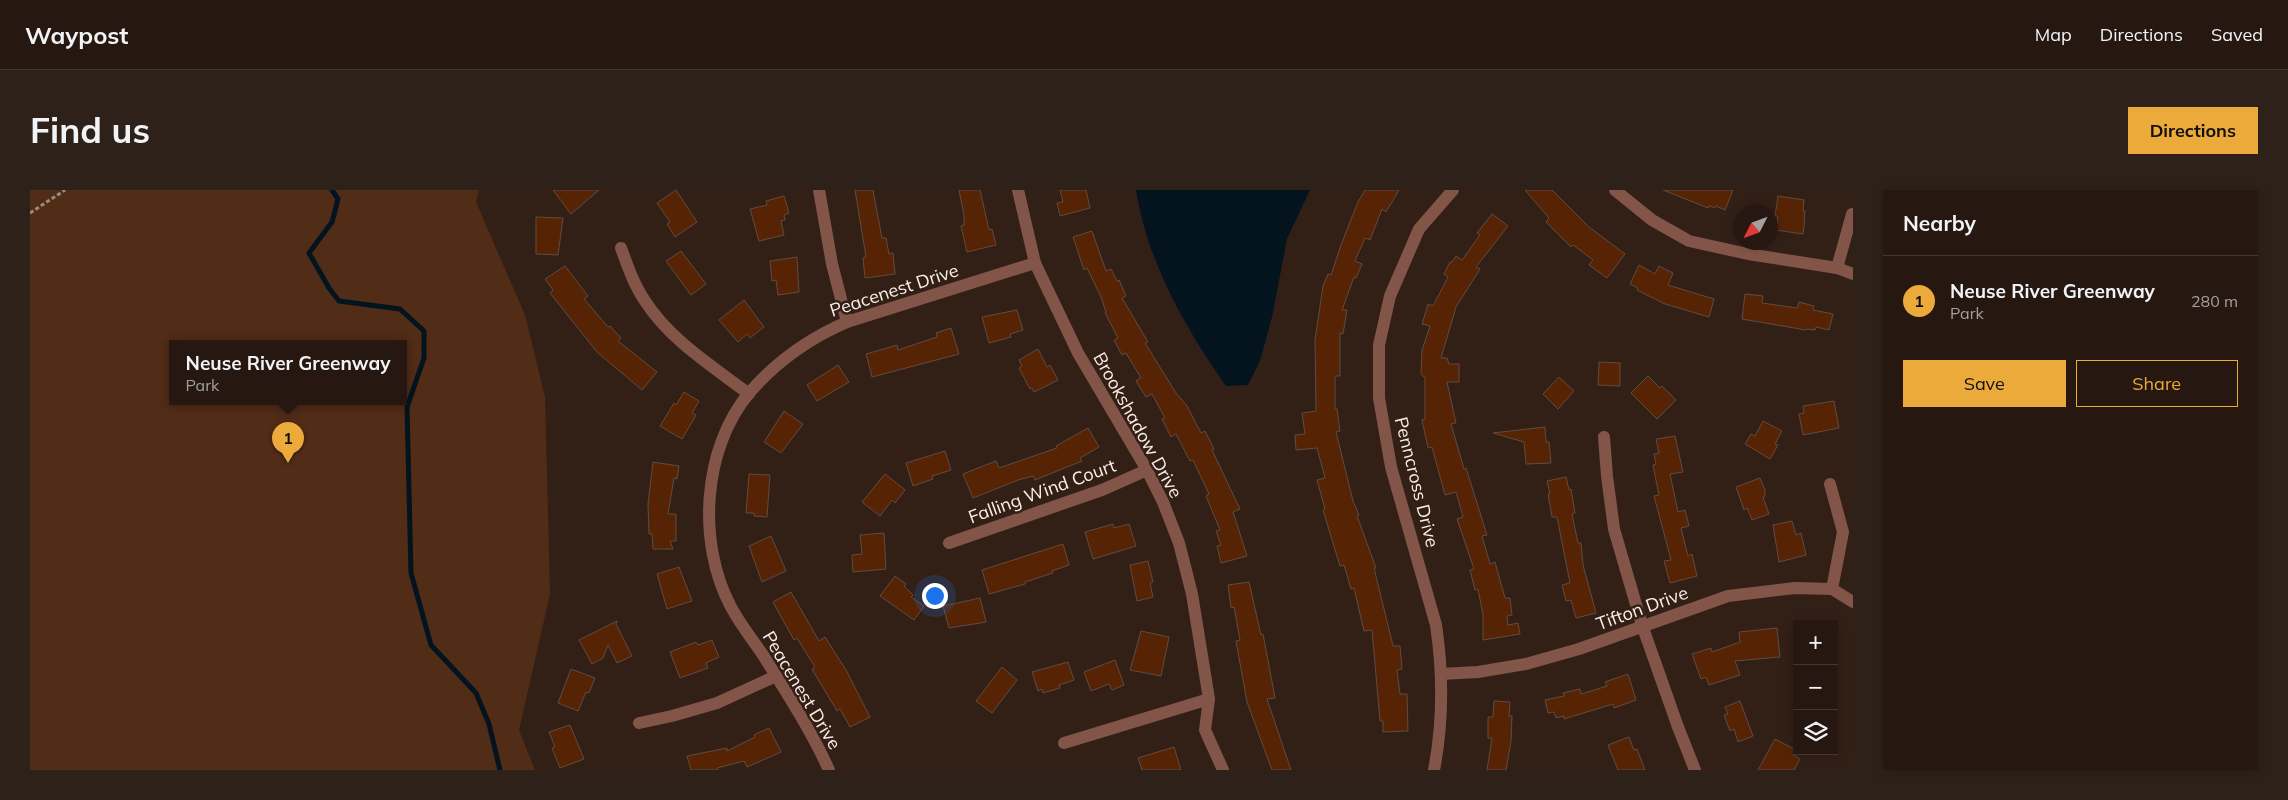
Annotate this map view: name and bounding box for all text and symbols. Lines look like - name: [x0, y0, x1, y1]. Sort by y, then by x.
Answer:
- text: Waypost: [25, 20, 128, 50]
- text: Map: [2035, 23, 2072, 46]
- text: Directions: [2100, 23, 2183, 46]
- text: Saved: [2211, 23, 2263, 46]
- button: Directions: [2128, 107, 2258, 154]
- text: Find us: [30, 108, 150, 152]
- north arrow: [1733, 205, 1778, 250]
- text: Nearby: [1903, 210, 1976, 236]
- street label: Peacenest Drive: [827, 258, 961, 322]
- text: Neuse River Greenway: [1950, 279, 2155, 303]
- text: 1: [1914, 291, 1924, 311]
- text: 280 m: [2191, 291, 2238, 311]
- text: Park: [1950, 303, 1984, 323]
- popup: [169, 340, 407, 405]
- street label: Brookshadow Drive: [1088, 348, 1188, 502]
- text: Neuse River Greenway: [186, 351, 390, 375]
- button: Save: [1903, 360, 2066, 407]
- button: Share: [2076, 360, 2238, 407]
- text: Park: [186, 375, 219, 395]
- street label: Penncross Drive: [1390, 414, 1444, 550]
- pin: 1: [272, 422, 304, 463]
- street label: Falling Wind Court: [965, 454, 1119, 528]
- street label: Tifton Drive: [1593, 581, 1691, 635]
- your location: [922, 583, 948, 609]
- map controls: [1793, 620, 1838, 755]
- button: +: [1793, 620, 1838, 665]
- street label: Peacenest Drive: [758, 627, 846, 753]
- button: −: [1793, 665, 1838, 710]
- button: layers: [1793, 710, 1838, 755]

